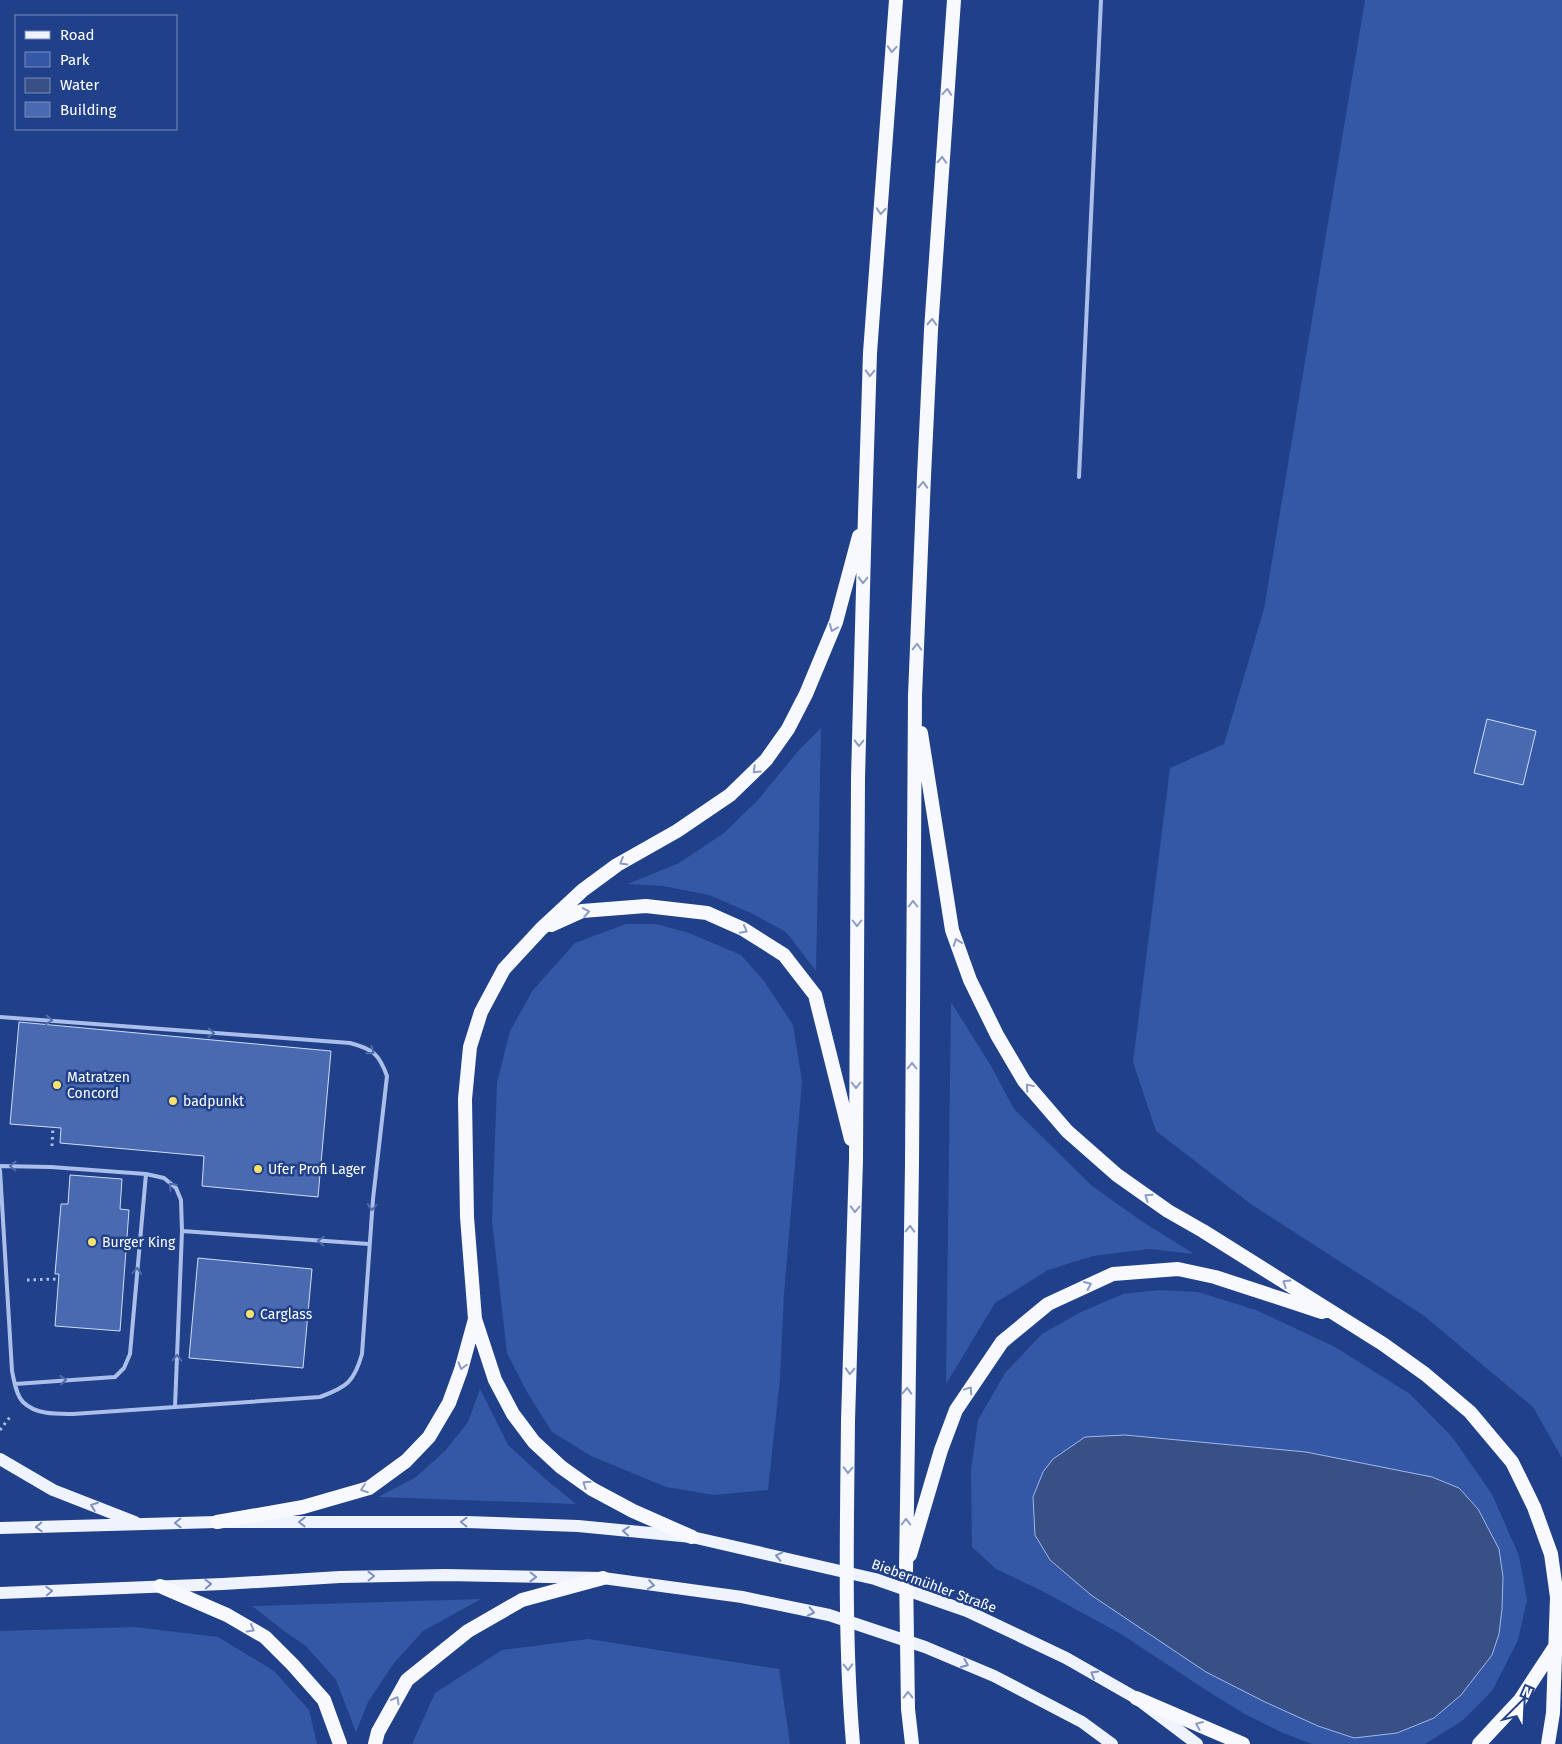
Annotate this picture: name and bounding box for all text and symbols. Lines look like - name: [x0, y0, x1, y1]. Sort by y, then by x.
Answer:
- legend: [15, 15, 178, 130]
- text: Road: [60, 26, 95, 44]
- one-way arrow: [887, 45, 898, 53]
- text: Park: [60, 51, 90, 69]
- text: Water: [60, 76, 99, 94]
- one-way arrow: [941, 87, 952, 95]
- text: Building: [60, 101, 116, 119]
- one-way arrow: [936, 156, 947, 164]
- one-way arrow: [875, 207, 886, 215]
- one-way arrow: [926, 318, 937, 326]
- one-way arrow: [864, 369, 875, 377]
- one-way arrow: [918, 480, 929, 488]
- one-way arrow: [858, 576, 868, 584]
- one-way arrow: [829, 623, 839, 632]
- one-way arrow: [911, 643, 922, 651]
- one-way arrow: [854, 739, 864, 747]
- one-way arrow: [752, 764, 761, 773]
- one-way arrow: [619, 856, 628, 866]
- one-way arrow: [908, 899, 918, 907]
- one-way arrow: [582, 907, 591, 917]
- one-way arrow: [852, 919, 862, 927]
- one-way arrow: [739, 924, 748, 934]
- one-way arrow: [953, 938, 963, 947]
- one-way arrow: [45, 1015, 53, 1026]
- one-way arrow: [207, 1027, 215, 1038]
- one-way arrow: [365, 1045, 375, 1054]
- one-way arrow: [907, 1062, 917, 1070]
- place label: Matratzen Concord: [67, 1069, 130, 1102]
- marker: Matratzen Concord: [51, 1079, 63, 1091]
- one-way arrow: [851, 1082, 861, 1089]
- one-way arrow: [1026, 1083, 1035, 1092]
- place label: badpunkt: [183, 1093, 245, 1110]
- marker: badpunkt: [167, 1095, 179, 1107]
- one-way arrow: [9, 1161, 17, 1171]
- place label: Ufer Profi Lager: [268, 1161, 366, 1178]
- marker: Ufer Profi Lager: [252, 1163, 264, 1175]
- one-way arrow: [169, 1183, 178, 1192]
- one-way arrow: [1144, 1194, 1154, 1203]
- one-way arrow: [367, 1203, 378, 1211]
- one-way arrow: [849, 1205, 860, 1213]
- one-way arrow: [905, 1224, 916, 1232]
- place label: Burger King: [102, 1234, 176, 1251]
- one-way arrow: [316, 1235, 324, 1246]
- marker: Burger King: [86, 1236, 98, 1248]
- one-way arrow: [131, 1267, 142, 1275]
- one-way arrow: [1282, 1280, 1291, 1289]
- one-way arrow: [1083, 1281, 1092, 1292]
- place label: Carglass: [260, 1306, 313, 1323]
- marker: Carglass: [244, 1308, 256, 1320]
- one-way arrow: [172, 1354, 182, 1362]
- one-way arrow: [457, 1362, 467, 1370]
- one-way arrow: [844, 1367, 855, 1375]
- one-way arrow: [60, 1375, 68, 1386]
- one-way arrow: [902, 1387, 913, 1395]
- one-way arrow: [963, 1387, 972, 1396]
- one-way arrow: [842, 1466, 853, 1474]
- one-way arrow: [582, 1481, 592, 1490]
- one-way arrow: [360, 1483, 369, 1493]
- one-way arrow: [90, 1502, 99, 1512]
- one-way arrow: [297, 1517, 305, 1527]
- one-way arrow: [460, 1517, 468, 1527]
- one-way arrow: [174, 1518, 182, 1528]
- one-way arrow: [901, 1518, 911, 1526]
- one-way arrow: [34, 1521, 42, 1532]
- one-way arrow: [622, 1526, 630, 1537]
- one-way arrow: [775, 1551, 784, 1562]
- street label: Biebermühler Straße: [869, 1555, 999, 1617]
- one-way arrow: [367, 1571, 375, 1581]
- one-way arrow: [529, 1571, 537, 1582]
- one-way arrow: [205, 1579, 213, 1589]
- one-way arrow: [647, 1579, 655, 1590]
- one-way arrow: [45, 1585, 53, 1596]
- one-way arrow: [807, 1606, 816, 1616]
- one-way arrow: [246, 1623, 255, 1633]
- one-way arrow: [960, 1658, 969, 1668]
- one-way arrow: [843, 1664, 853, 1671]
- one-way arrow: [1090, 1670, 1099, 1680]
- north arrow: [1497, 1679, 1547, 1729]
- text: N: [1519, 1683, 1535, 1702]
- one-way arrow: [903, 1691, 913, 1699]
- one-way arrow: [389, 1697, 399, 1706]
- one-way arrow: [1195, 1720, 1204, 1731]

